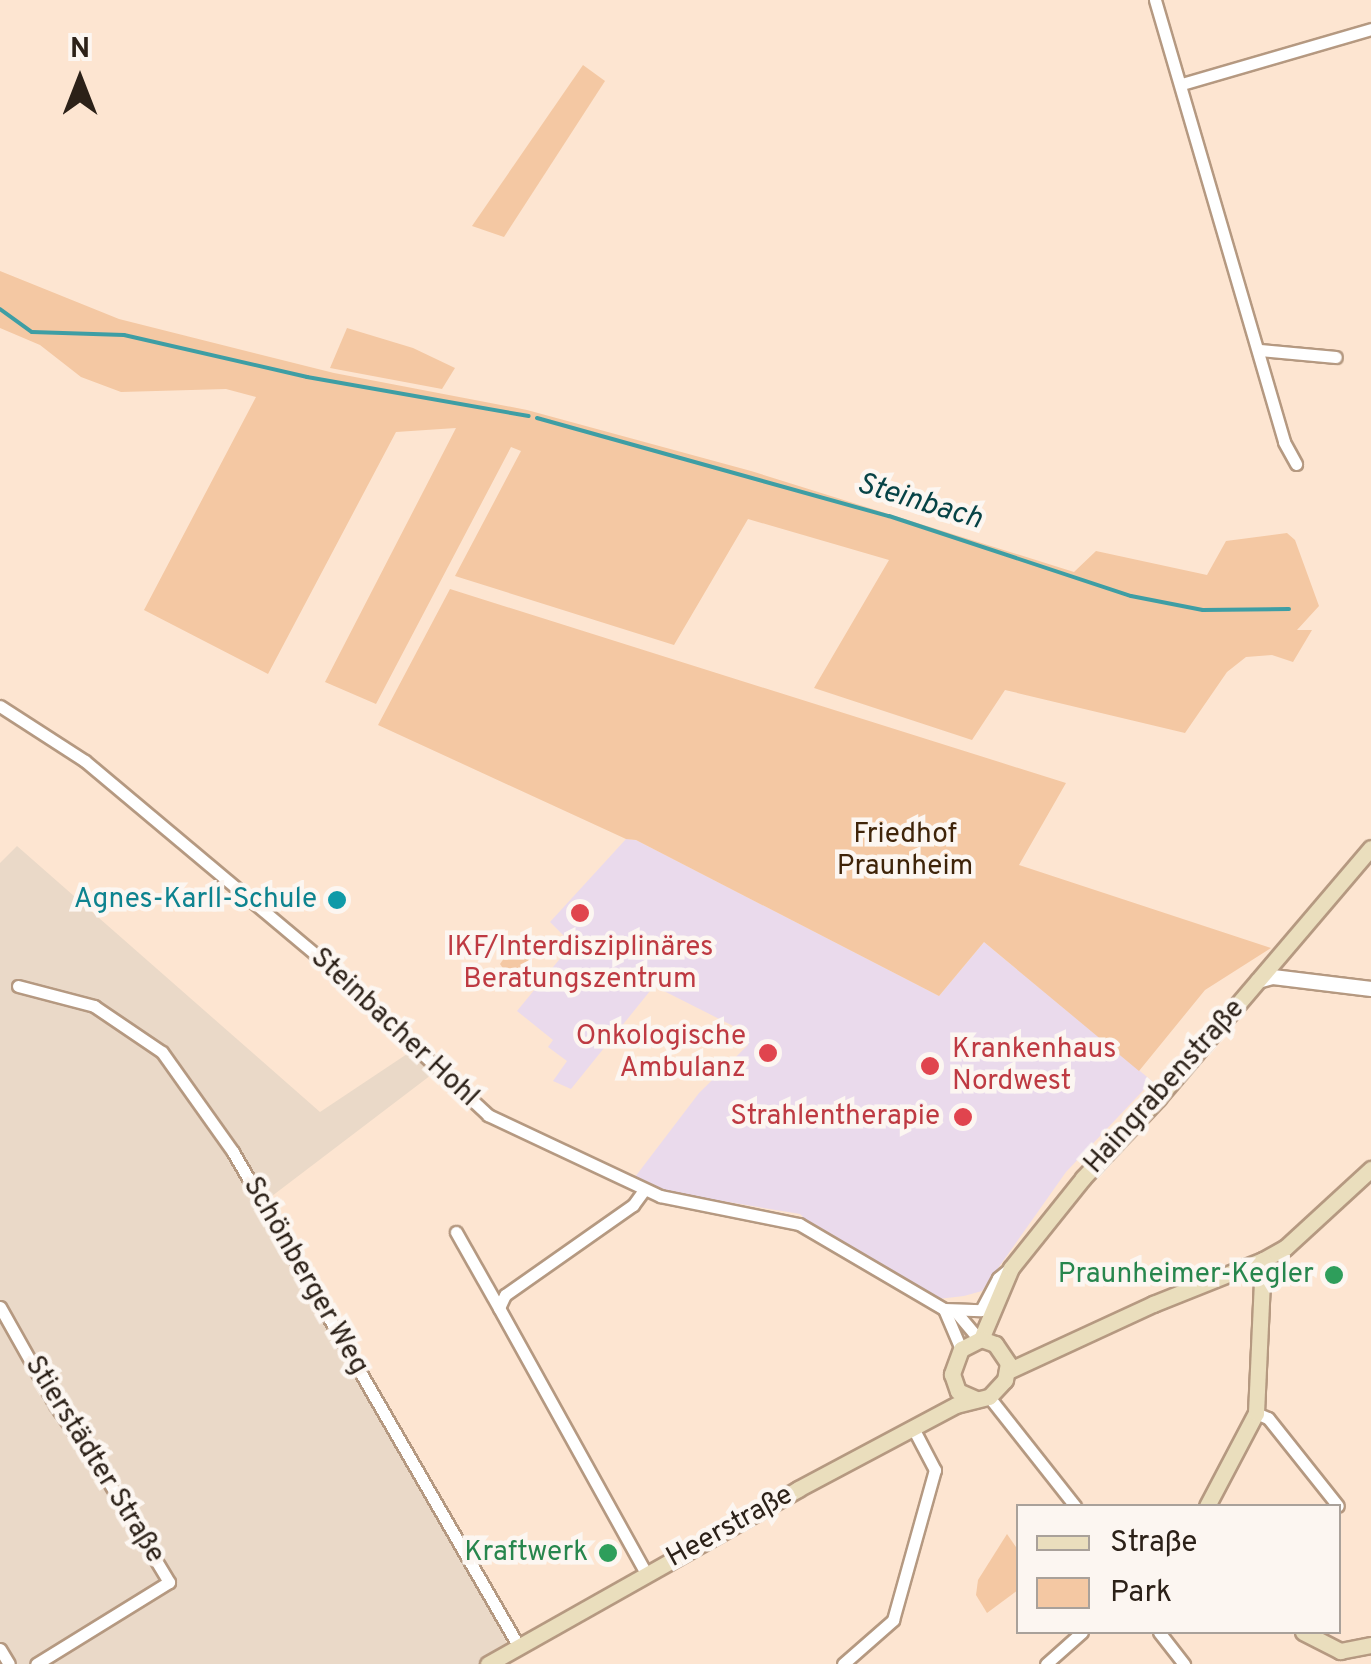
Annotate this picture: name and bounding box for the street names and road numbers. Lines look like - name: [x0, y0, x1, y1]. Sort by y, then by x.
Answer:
- street label: Steinbacher Hohl: [303, 942, 485, 1114]
- street label: Haingrabenstraße: [1078, 993, 1252, 1181]
- street label: Schönberger Weg: [235, 1171, 375, 1381]
- street label: Stierstädter Straße: [17, 1350, 171, 1570]
- street label: Heerstraße: [661, 1479, 799, 1575]

